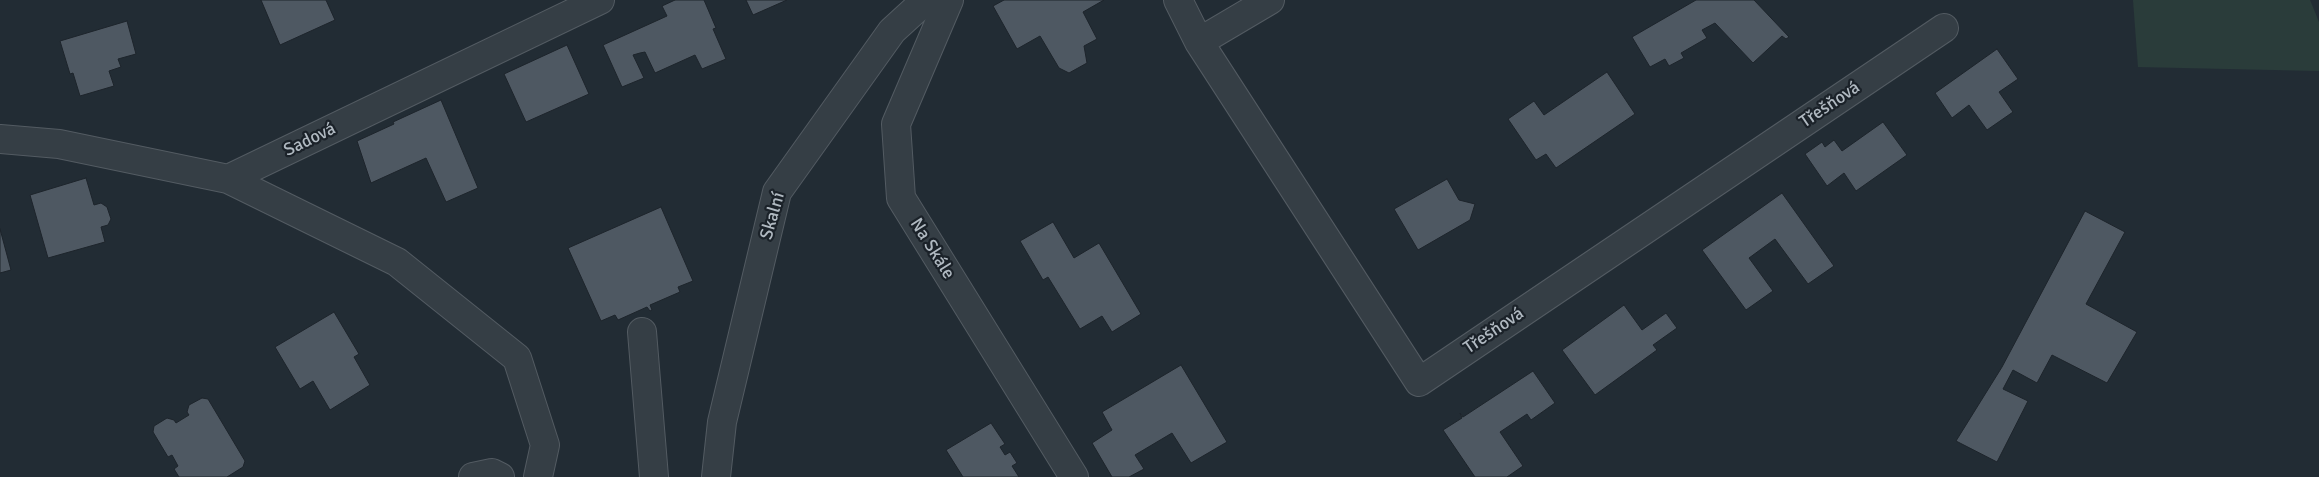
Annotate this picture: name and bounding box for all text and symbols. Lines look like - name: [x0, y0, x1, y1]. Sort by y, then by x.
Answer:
- street label: Třešňová: [1796, 77, 1864, 133]
- street label: Sadová: [281, 118, 339, 162]
- street label: Skalní: [756, 190, 790, 242]
- street label: Na Skále: [905, 215, 959, 283]
- street label: Třešňová: [1460, 303, 1528, 359]

